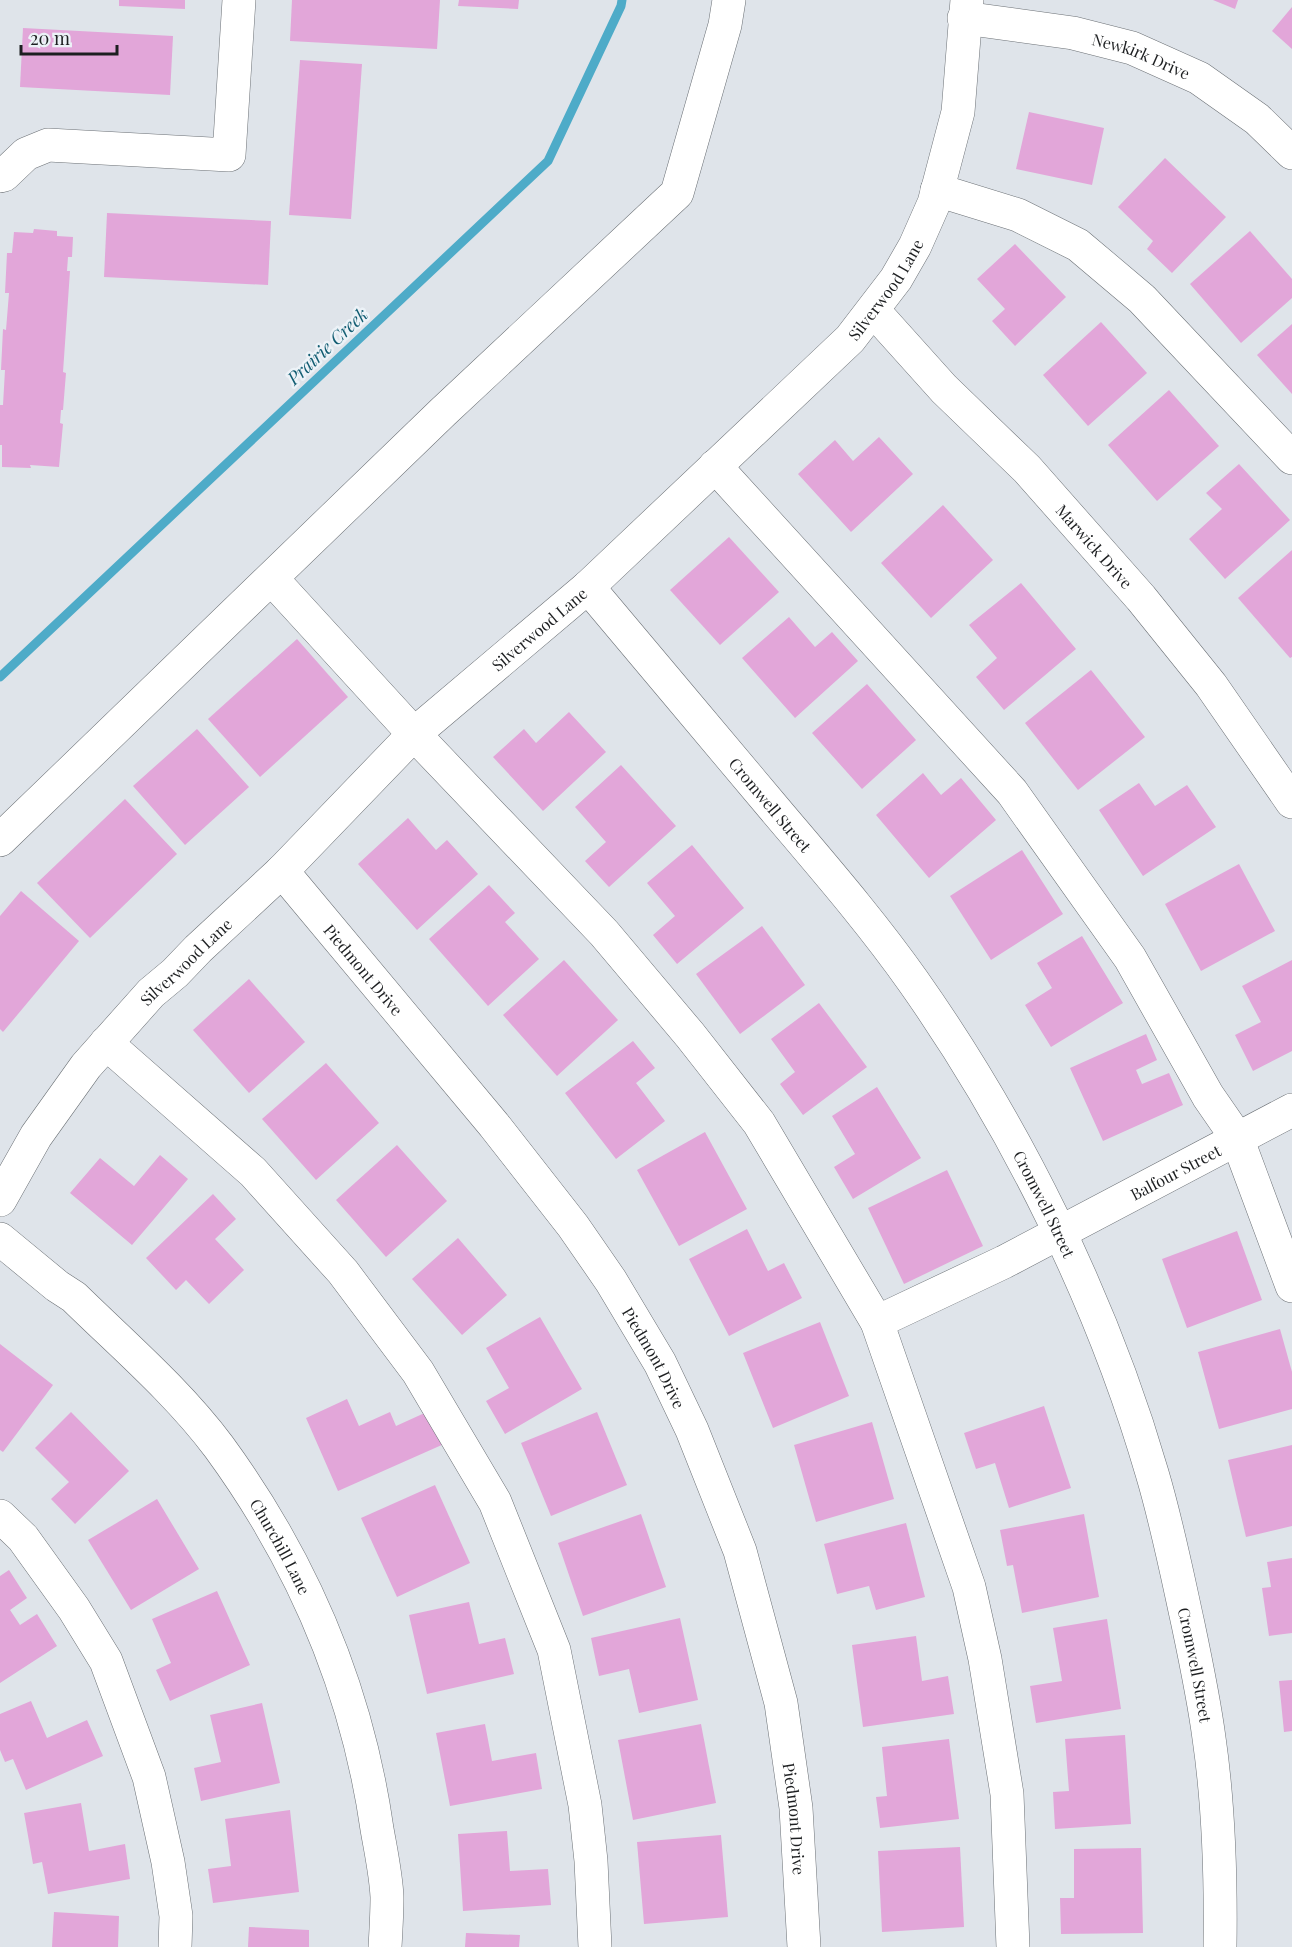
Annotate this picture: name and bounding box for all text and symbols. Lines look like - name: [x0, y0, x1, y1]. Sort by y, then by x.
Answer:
- scale bar: [21, 18, 117, 56]
- text: 20 m: [30, 26, 70, 50]
- street label: Newkirk Drive: [1090, 28, 1193, 83]
- street label: Silverwood Lane: [843, 236, 927, 344]
- water label: Prairie Creek: [281, 302, 373, 390]
- street label: Marwick Drive: [1052, 499, 1138, 592]
- street label: Silverwood Lane: [487, 582, 591, 675]
- street label: Cromwell Street: [725, 753, 817, 856]
- street label: Silverwood Lane: [135, 913, 236, 1009]
- street label: Piedmont Drive: [320, 919, 408, 1019]
- street label: Balfour Street: [1126, 1139, 1224, 1204]
- street label: Cromwell Street: [1009, 1146, 1081, 1261]
- street label: Piedmont Drive: [618, 1303, 691, 1412]
- street label: Churchill Lane: [246, 1494, 316, 1598]
- street label: Cromwell Street: [1174, 1605, 1217, 1724]
- street label: Piedmont Drive: [779, 1761, 810, 1875]

